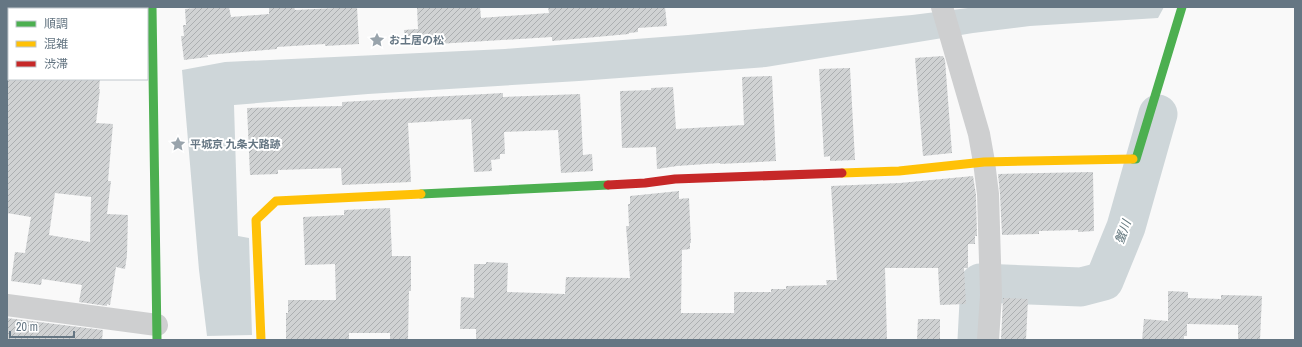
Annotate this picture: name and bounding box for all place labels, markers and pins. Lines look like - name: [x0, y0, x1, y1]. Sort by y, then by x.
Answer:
- place icon: お土居の松: [368, 31, 386, 49]
- place label: お土居の松: [389, 33, 444, 47]
- place icon: 平城京 九条大路跡: [169, 135, 187, 153]
- place label: 平城京 九条大路跡: [190, 137, 281, 151]

